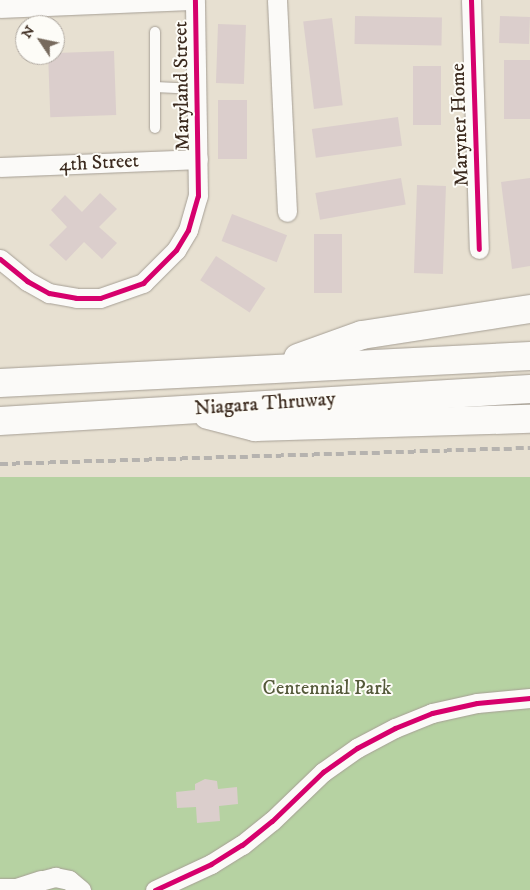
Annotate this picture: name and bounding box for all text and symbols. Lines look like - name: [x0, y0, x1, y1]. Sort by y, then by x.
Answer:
- north arrow: [15, 15, 65, 65]
- street label: Maryland Street: [169, 21, 195, 151]
- text: N: [18, 22, 39, 42]
- street label: Maryner Home: [446, 63, 474, 187]
- street label: 4th Street: [58, 149, 140, 177]
- street label: Niagara Thruway: [194, 387, 336, 421]
- park label: Centennial Park: [263, 676, 391, 700]

